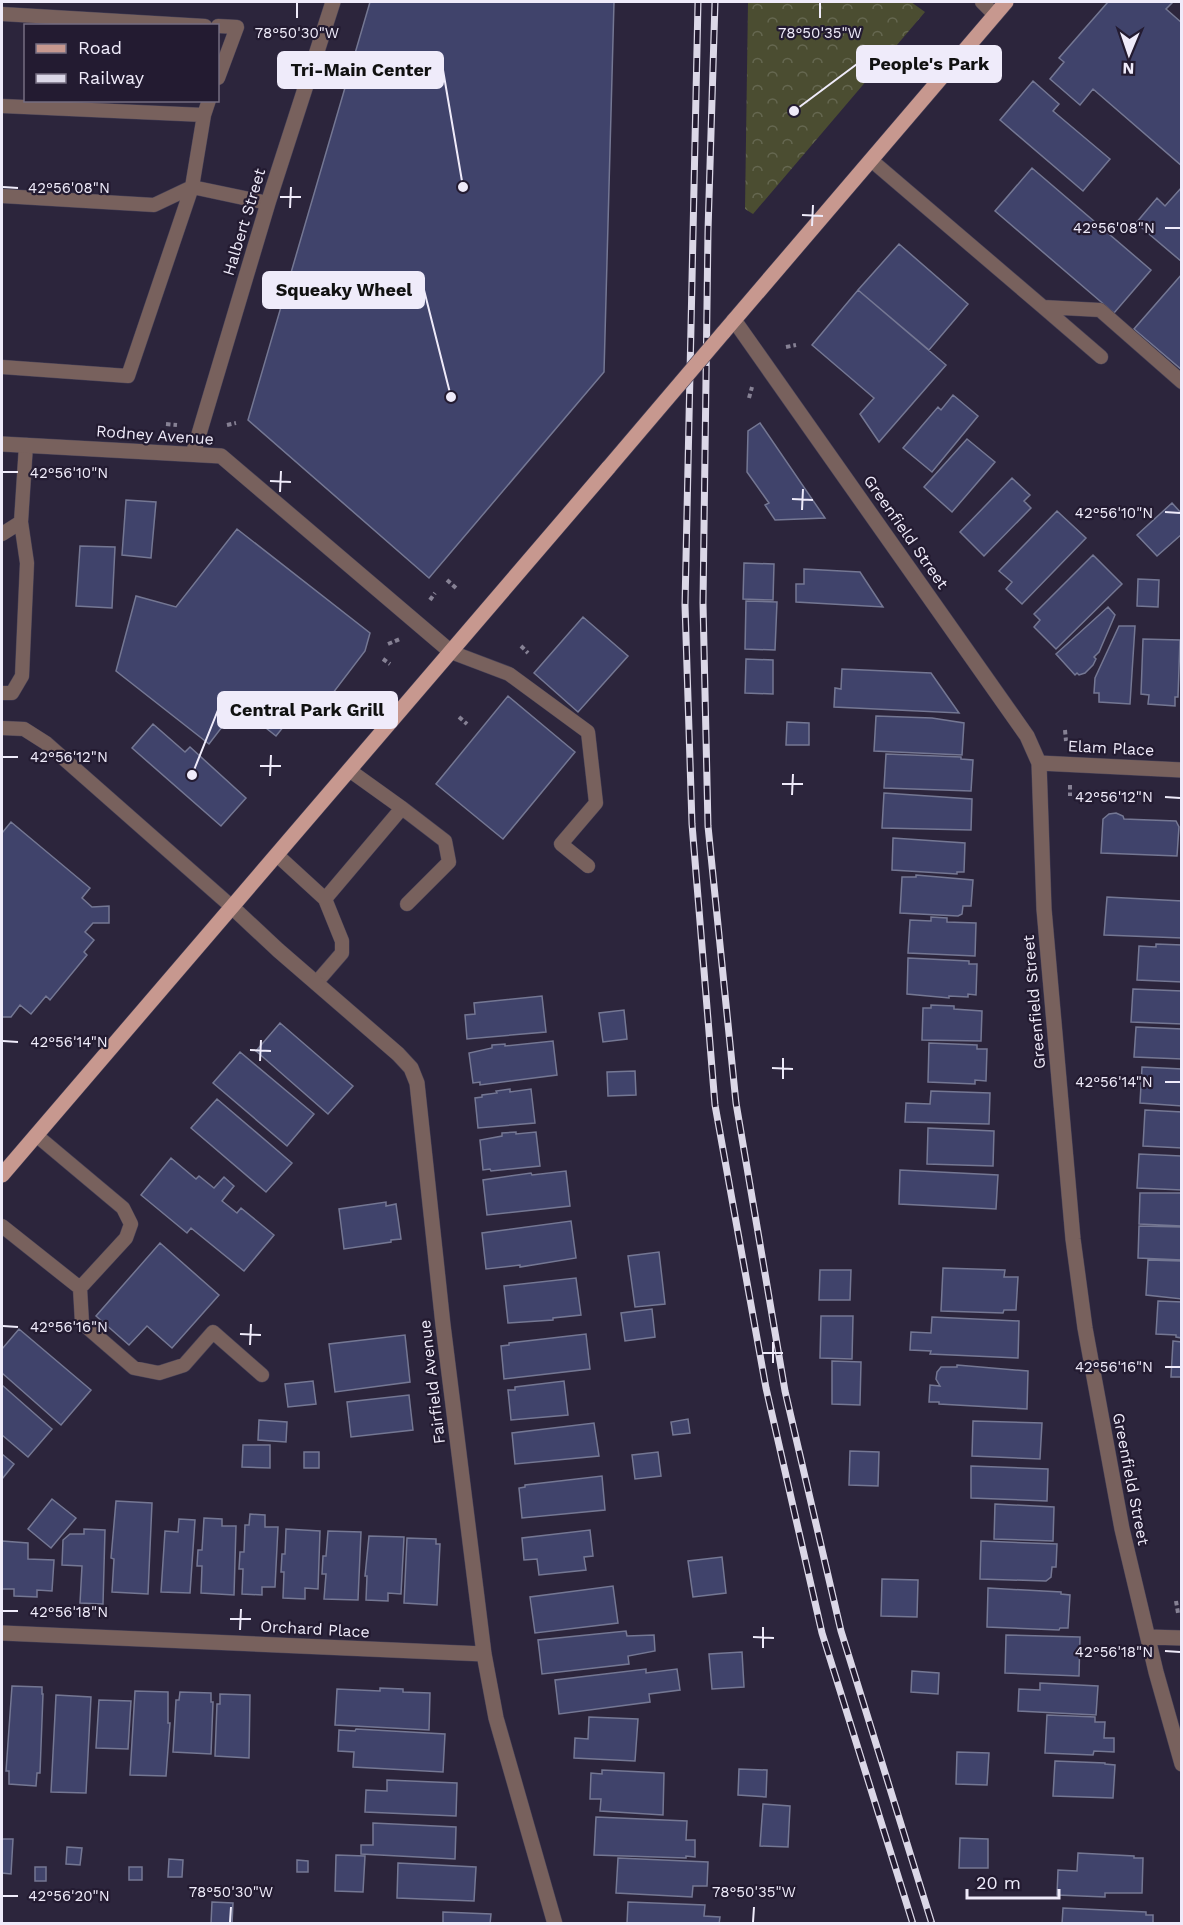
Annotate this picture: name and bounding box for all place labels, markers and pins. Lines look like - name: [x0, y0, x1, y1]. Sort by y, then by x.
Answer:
- callout: People's Park: [857, 46, 1001, 82]
- callout: Tri-Main Center: [278, 52, 443, 88]
- callout: Squeaky Wheel: [263, 272, 424, 308]
- callout: Central Park Grill: [218, 692, 397, 728]

